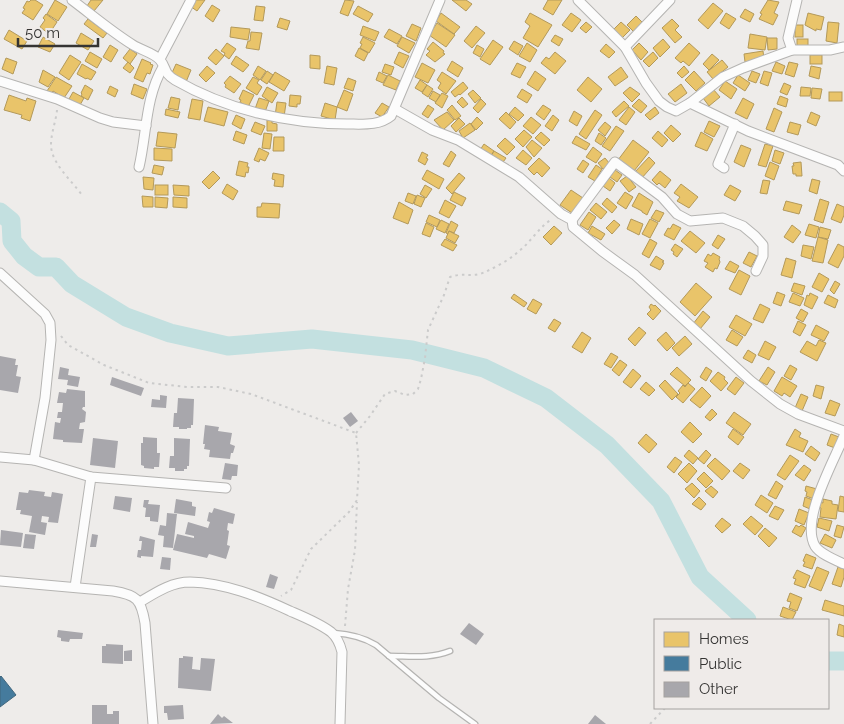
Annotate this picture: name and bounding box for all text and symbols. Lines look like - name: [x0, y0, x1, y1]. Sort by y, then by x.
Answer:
- scale bar: [18, 15, 98, 47]
- text: 50 m: [25, 24, 60, 42]
- legend: [654, 619, 829, 709]
- text: Homes: [699, 630, 749, 648]
- text: Public: [699, 655, 742, 673]
- text: Other: [699, 680, 739, 698]

